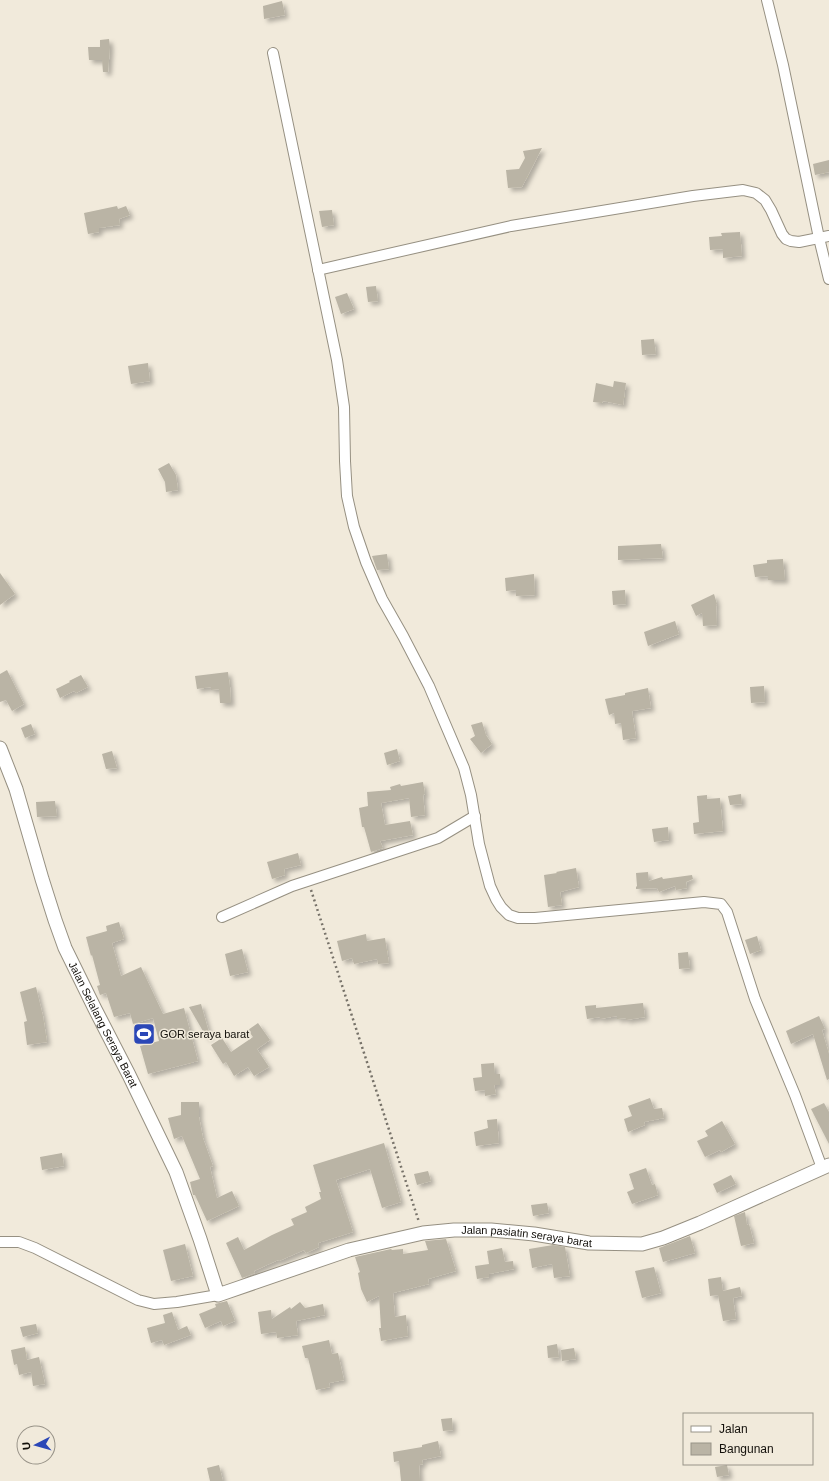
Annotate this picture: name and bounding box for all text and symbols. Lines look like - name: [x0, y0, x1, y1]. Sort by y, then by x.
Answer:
- street label: Jalan Selalang Seraya Barat: [67, 959, 140, 1089]
- sports icon: GOR seraya barat: [131, 1021, 157, 1047]
- place label: GOR seraya barat: [160, 1028, 249, 1040]
- street label: Jalan pasiatin seraya barat: [461, 1224, 592, 1249]
- legend: [683, 1413, 813, 1465]
- text: Jalan: [719, 1422, 748, 1436]
- north arrow: [16, 1425, 56, 1465]
- text: U: [20, 1441, 32, 1451]
- text: Bangunan: [719, 1442, 774, 1456]

